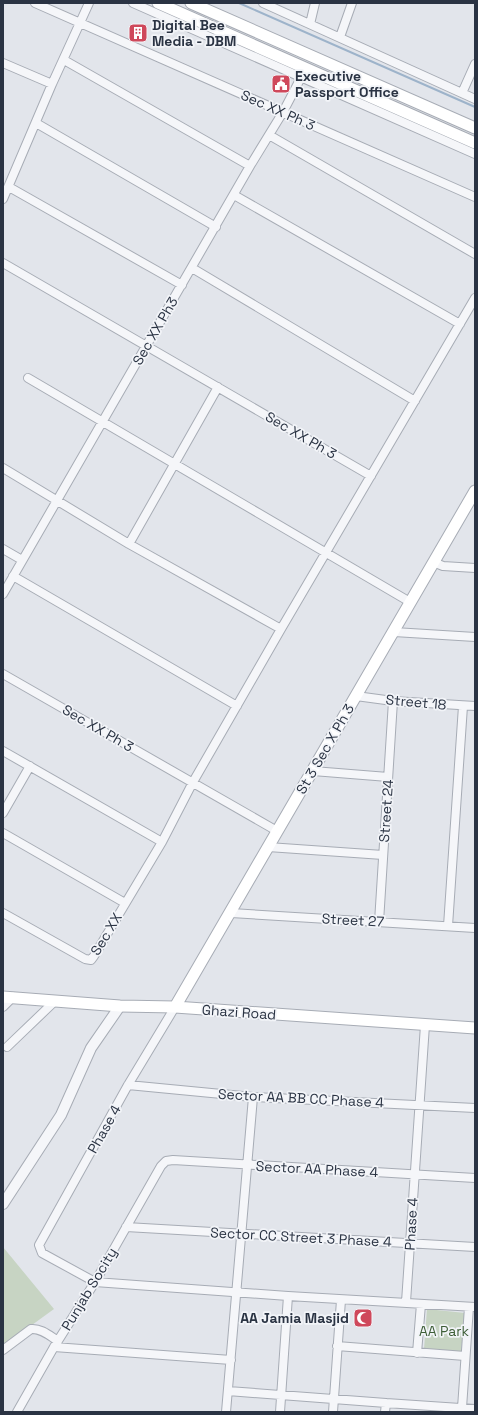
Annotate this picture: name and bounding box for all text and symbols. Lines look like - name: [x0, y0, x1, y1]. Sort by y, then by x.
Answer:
- place label: Digital Bee Media - DBM: [152, 16, 236, 50]
- building icon: Digital Bee Media - DBM: [127, 22, 149, 44]
- place label: Executive Passport Office: [295, 67, 399, 101]
- public building icon: Executive Passport Office: [270, 73, 292, 95]
- street label: Sec XX Ph 3: [238, 86, 318, 134]
- street label: Sec XX Ph3: [128, 294, 182, 368]
- street label: Sec XX Ph 3: [262, 407, 340, 463]
- street label: Street 18: [385, 690, 447, 714]
- street label: Sec XX Ph 3: [59, 700, 137, 756]
- street label: St 3 Sec X Ph 3: [292, 701, 358, 797]
- street label: Street 24: [375, 779, 397, 843]
- street label: Sec XX: [86, 909, 126, 959]
- street label: Street 27: [321, 909, 385, 931]
- street label: Ghazi Road: [201, 1000, 277, 1024]
- street label: Sector AA BB CC Phase 4: [218, 1085, 385, 1111]
- street label: Phase 4: [83, 1101, 125, 1157]
- street label: Sector AA Phase 4: [255, 1157, 379, 1181]
- street label: Phase 4: [401, 1197, 421, 1251]
- street label: Sector CC Street 3 Phase 4: [210, 1223, 392, 1251]
- street label: Punjab Socity: [57, 1244, 121, 1334]
- mosque icon: AA Jamia Masjid: [352, 1307, 374, 1329]
- place label: AA Jamia Masjid: [240, 1309, 349, 1327]
- park label: AA Park: [419, 1322, 470, 1340]

